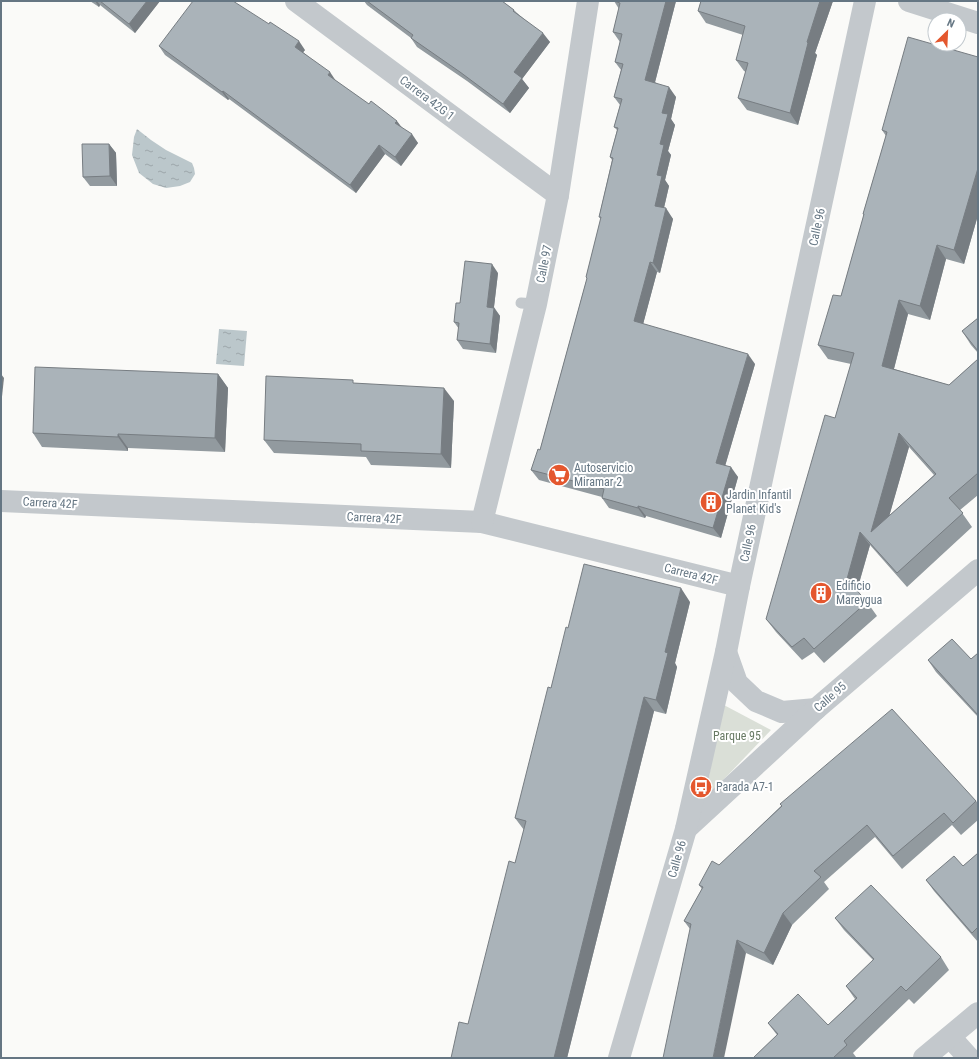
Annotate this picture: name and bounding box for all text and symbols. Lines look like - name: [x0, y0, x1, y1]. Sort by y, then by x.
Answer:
- north arrow: [927, 12, 967, 52]
- text: N: [945, 16, 957, 31]
- street label: Carrera 42G 1: [397, 73, 457, 123]
- street label: Calle 96: [806, 207, 828, 247]
- street label: Calle 97: [533, 244, 555, 284]
- place label: Autoservicio Miramar 2: [574, 461, 633, 489]
- supermarket icon: Autoservicio Miramar 2: [546, 462, 572, 488]
- place label: Jardin Infantil Planet Kid's: [726, 488, 792, 516]
- building icon: Jardin Infantil Planet Kid's: [698, 489, 724, 515]
- street label: Carrera 42F: [22, 495, 78, 511]
- street label: Carrera 42F: [346, 510, 402, 526]
- street label: Calle 96: [737, 523, 759, 563]
- street label: Carrera 42F: [663, 561, 720, 587]
- place label: Edificio Mareygua: [836, 579, 883, 607]
- building icon: Edificio Mareygua: [808, 580, 834, 606]
- street label: Calle 95: [811, 679, 849, 715]
- park label: Parque 95: [713, 729, 761, 743]
- bus stop icon: Parada A7-1: [688, 774, 714, 800]
- place label: Parada A7-1: [716, 780, 774, 794]
- street label: Calle 96: [665, 839, 689, 879]

